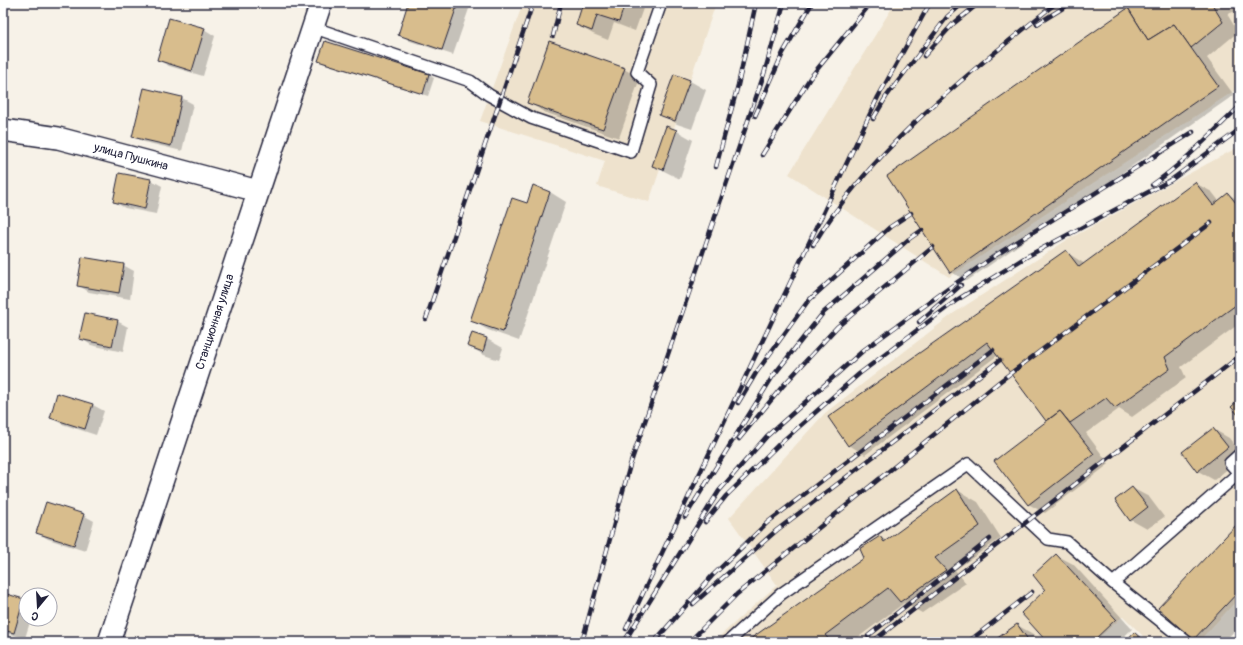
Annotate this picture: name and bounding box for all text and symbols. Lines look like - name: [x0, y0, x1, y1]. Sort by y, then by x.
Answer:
- street label: улица Пушкина: [91, 140, 170, 174]
- street label: Станционная улица: [192, 272, 238, 372]
- north arrow: [18, 587, 58, 627]
- text: С: [30, 609, 40, 623]

